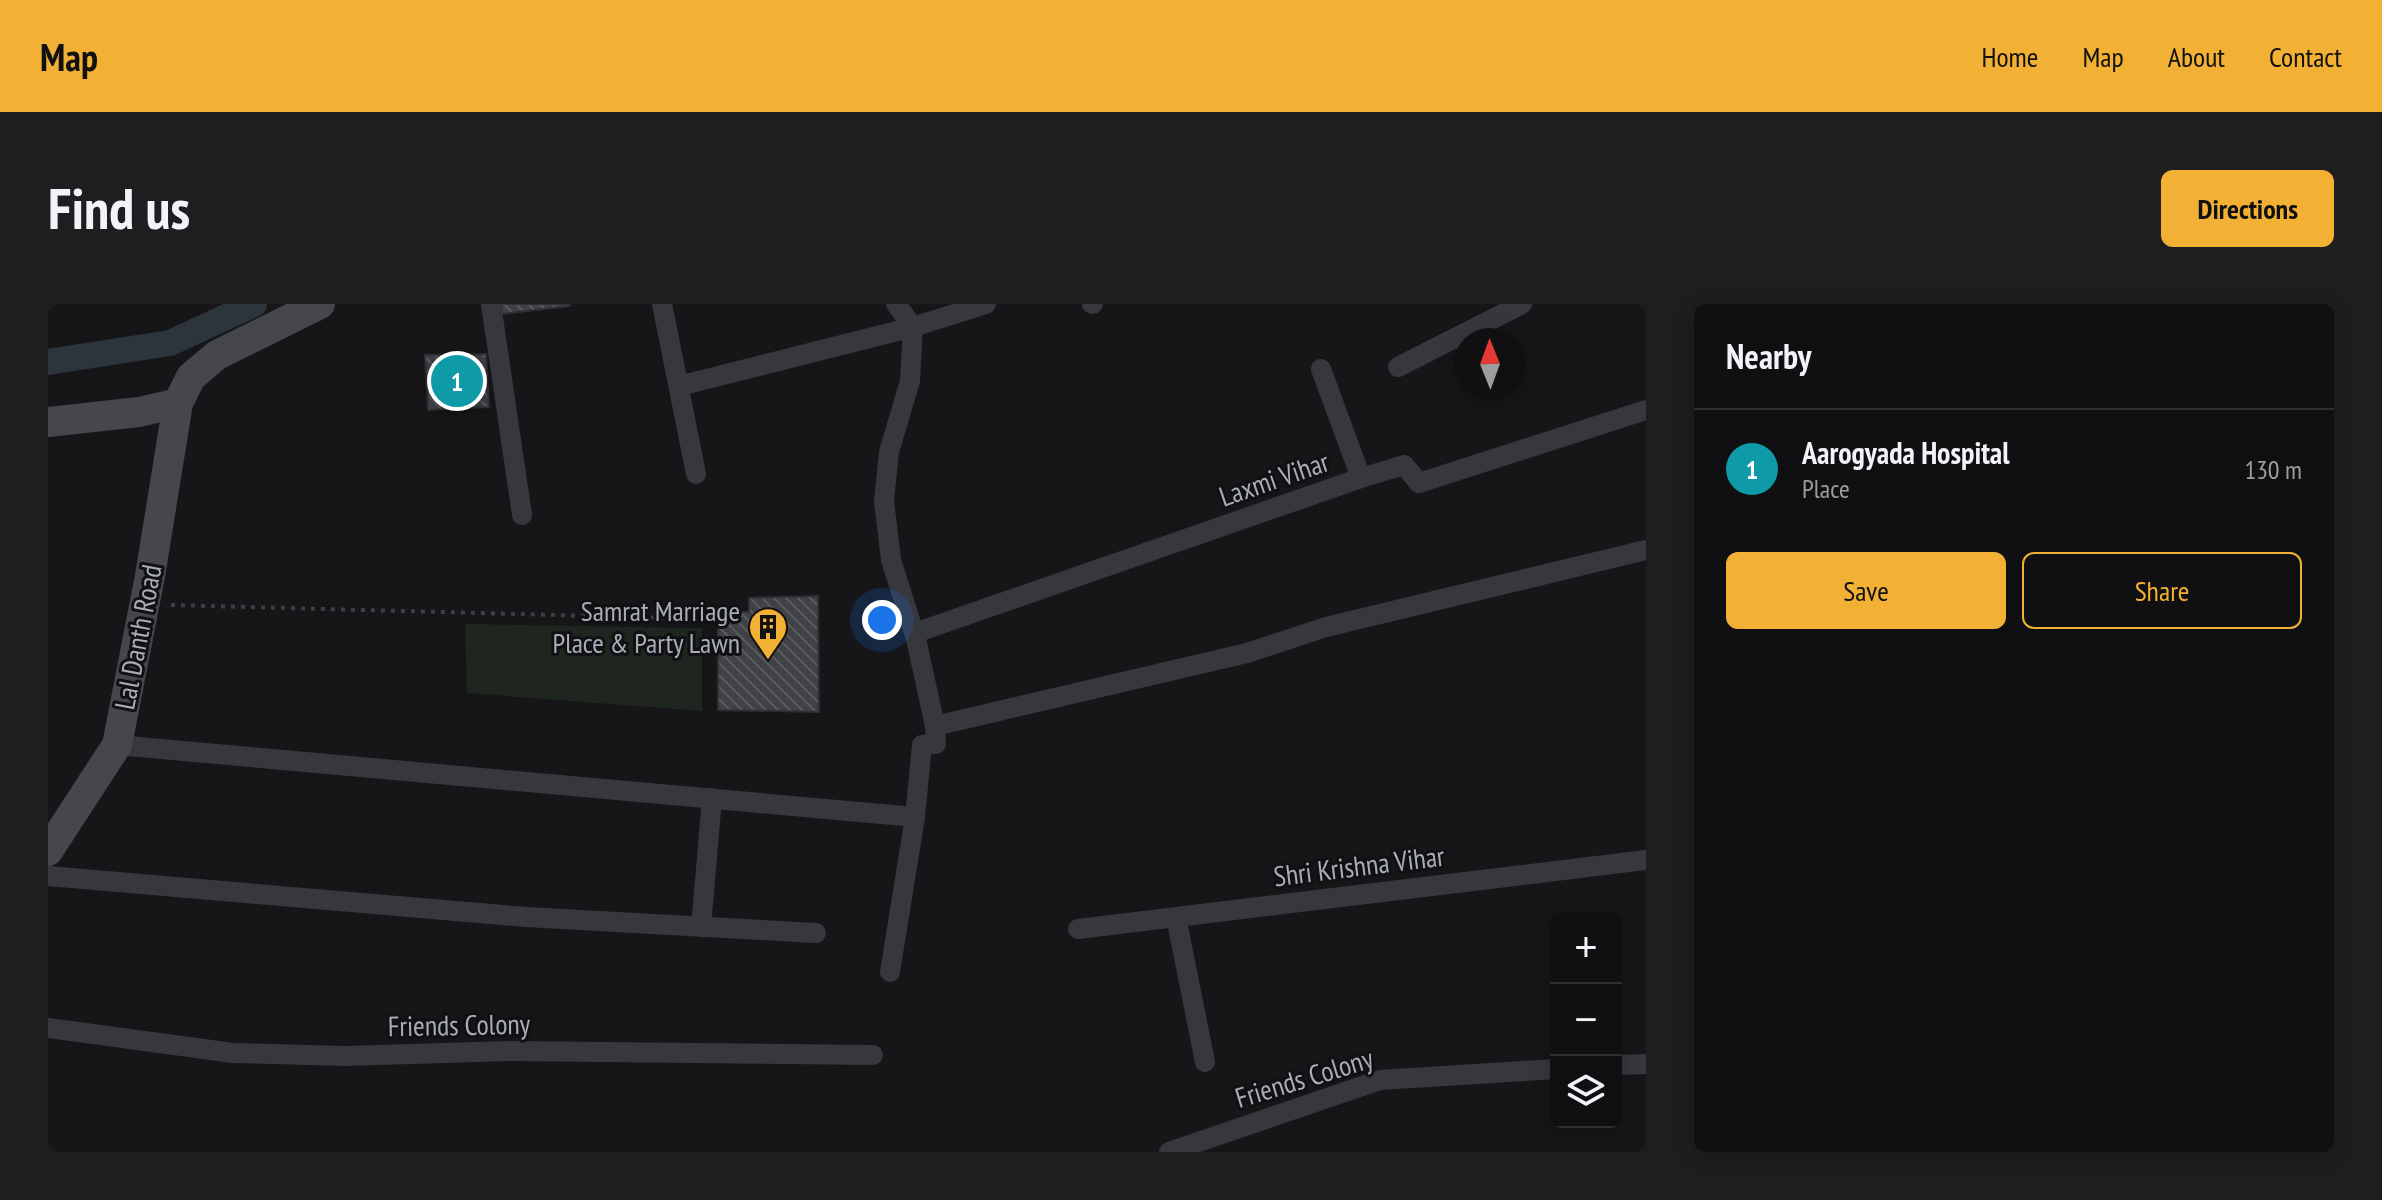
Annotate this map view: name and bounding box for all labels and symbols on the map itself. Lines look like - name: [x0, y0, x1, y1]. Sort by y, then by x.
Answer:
- north arrow: [1454, 328, 1526, 400]
- pin: 1: [431, 351, 483, 411]
- street label: Laxmi Vihar: [1214, 442, 1334, 515]
- street label: Lal Danth Road: [105, 561, 170, 712]
- place label: Samrat Marriage Place & Party Lawn: [553, 592, 740, 661]
- your location: [862, 600, 902, 640]
- building icon: Samrat Marriage Place & Party Lawn: [747, 606, 789, 661]
- street label: Shri Krishna Vihar: [1271, 837, 1447, 894]
- street label: Friends Colony: [388, 1005, 531, 1044]
- street label: Friends Colony: [1230, 1039, 1378, 1116]

